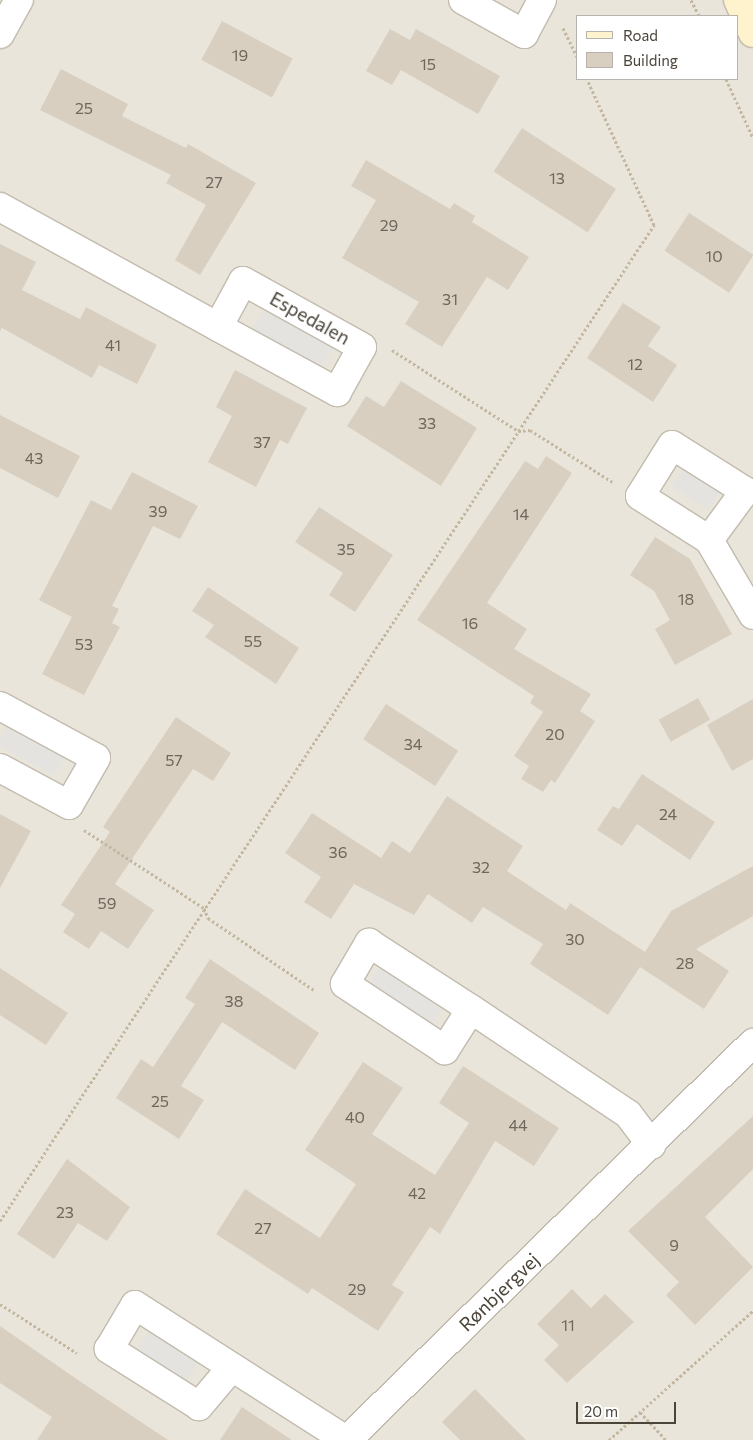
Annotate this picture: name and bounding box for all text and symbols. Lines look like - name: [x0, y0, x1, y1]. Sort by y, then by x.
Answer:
- legend: [576, 15, 738, 80]
- text: Road: [623, 26, 658, 44]
- house number: 19: [232, 45, 248, 65]
- text: Building: [623, 51, 678, 69]
- house number: 15: [420, 54, 436, 74]
- house number: 25: [75, 98, 93, 118]
- house number: 13: [549, 168, 565, 188]
- house number: 27: [205, 172, 223, 192]
- house number: 29: [380, 215, 398, 235]
- house number: 10: [705, 246, 723, 266]
- street label: Espedalen: [266, 287, 354, 349]
- house number: 31: [442, 289, 458, 309]
- house number: 41: [105, 335, 121, 355]
- house number: 12: [627, 354, 643, 374]
- house number: 33: [418, 413, 436, 433]
- house number: 37: [253, 432, 271, 452]
- house number: 43: [25, 448, 43, 468]
- house number: 39: [149, 501, 167, 521]
- house number: 14: [513, 504, 529, 524]
- house number: 35: [337, 539, 355, 559]
- house number: 18: [678, 589, 694, 609]
- house number: 16: [462, 613, 478, 633]
- house number: 55: [244, 631, 262, 651]
- house number: 53: [75, 634, 93, 654]
- house number: 20: [545, 724, 565, 744]
- house number: 34: [404, 734, 422, 754]
- house number: 57: [165, 750, 183, 770]
- house number: 24: [659, 804, 677, 824]
- house number: 36: [329, 842, 347, 862]
- house number: 32: [472, 857, 490, 877]
- house number: 59: [98, 893, 116, 913]
- house number: 30: [565, 929, 585, 949]
- house number: 28: [676, 953, 694, 973]
- house number: 38: [225, 991, 243, 1011]
- house number: 25: [151, 1091, 169, 1111]
- house number: 40: [345, 1107, 365, 1127]
- house number: 44: [508, 1115, 528, 1135]
- house number: 42: [408, 1183, 426, 1203]
- house number: 23: [56, 1202, 74, 1222]
- house number: 27: [254, 1218, 272, 1238]
- house number: 9: [669, 1235, 679, 1255]
- street label: Rønbjergvej: [454, 1248, 544, 1336]
- house number: 29: [348, 1279, 366, 1299]
- house number: 11: [561, 1315, 575, 1335]
- scale bar: [578, 1392, 678, 1424]
- text: 20 m: [584, 1402, 618, 1420]

